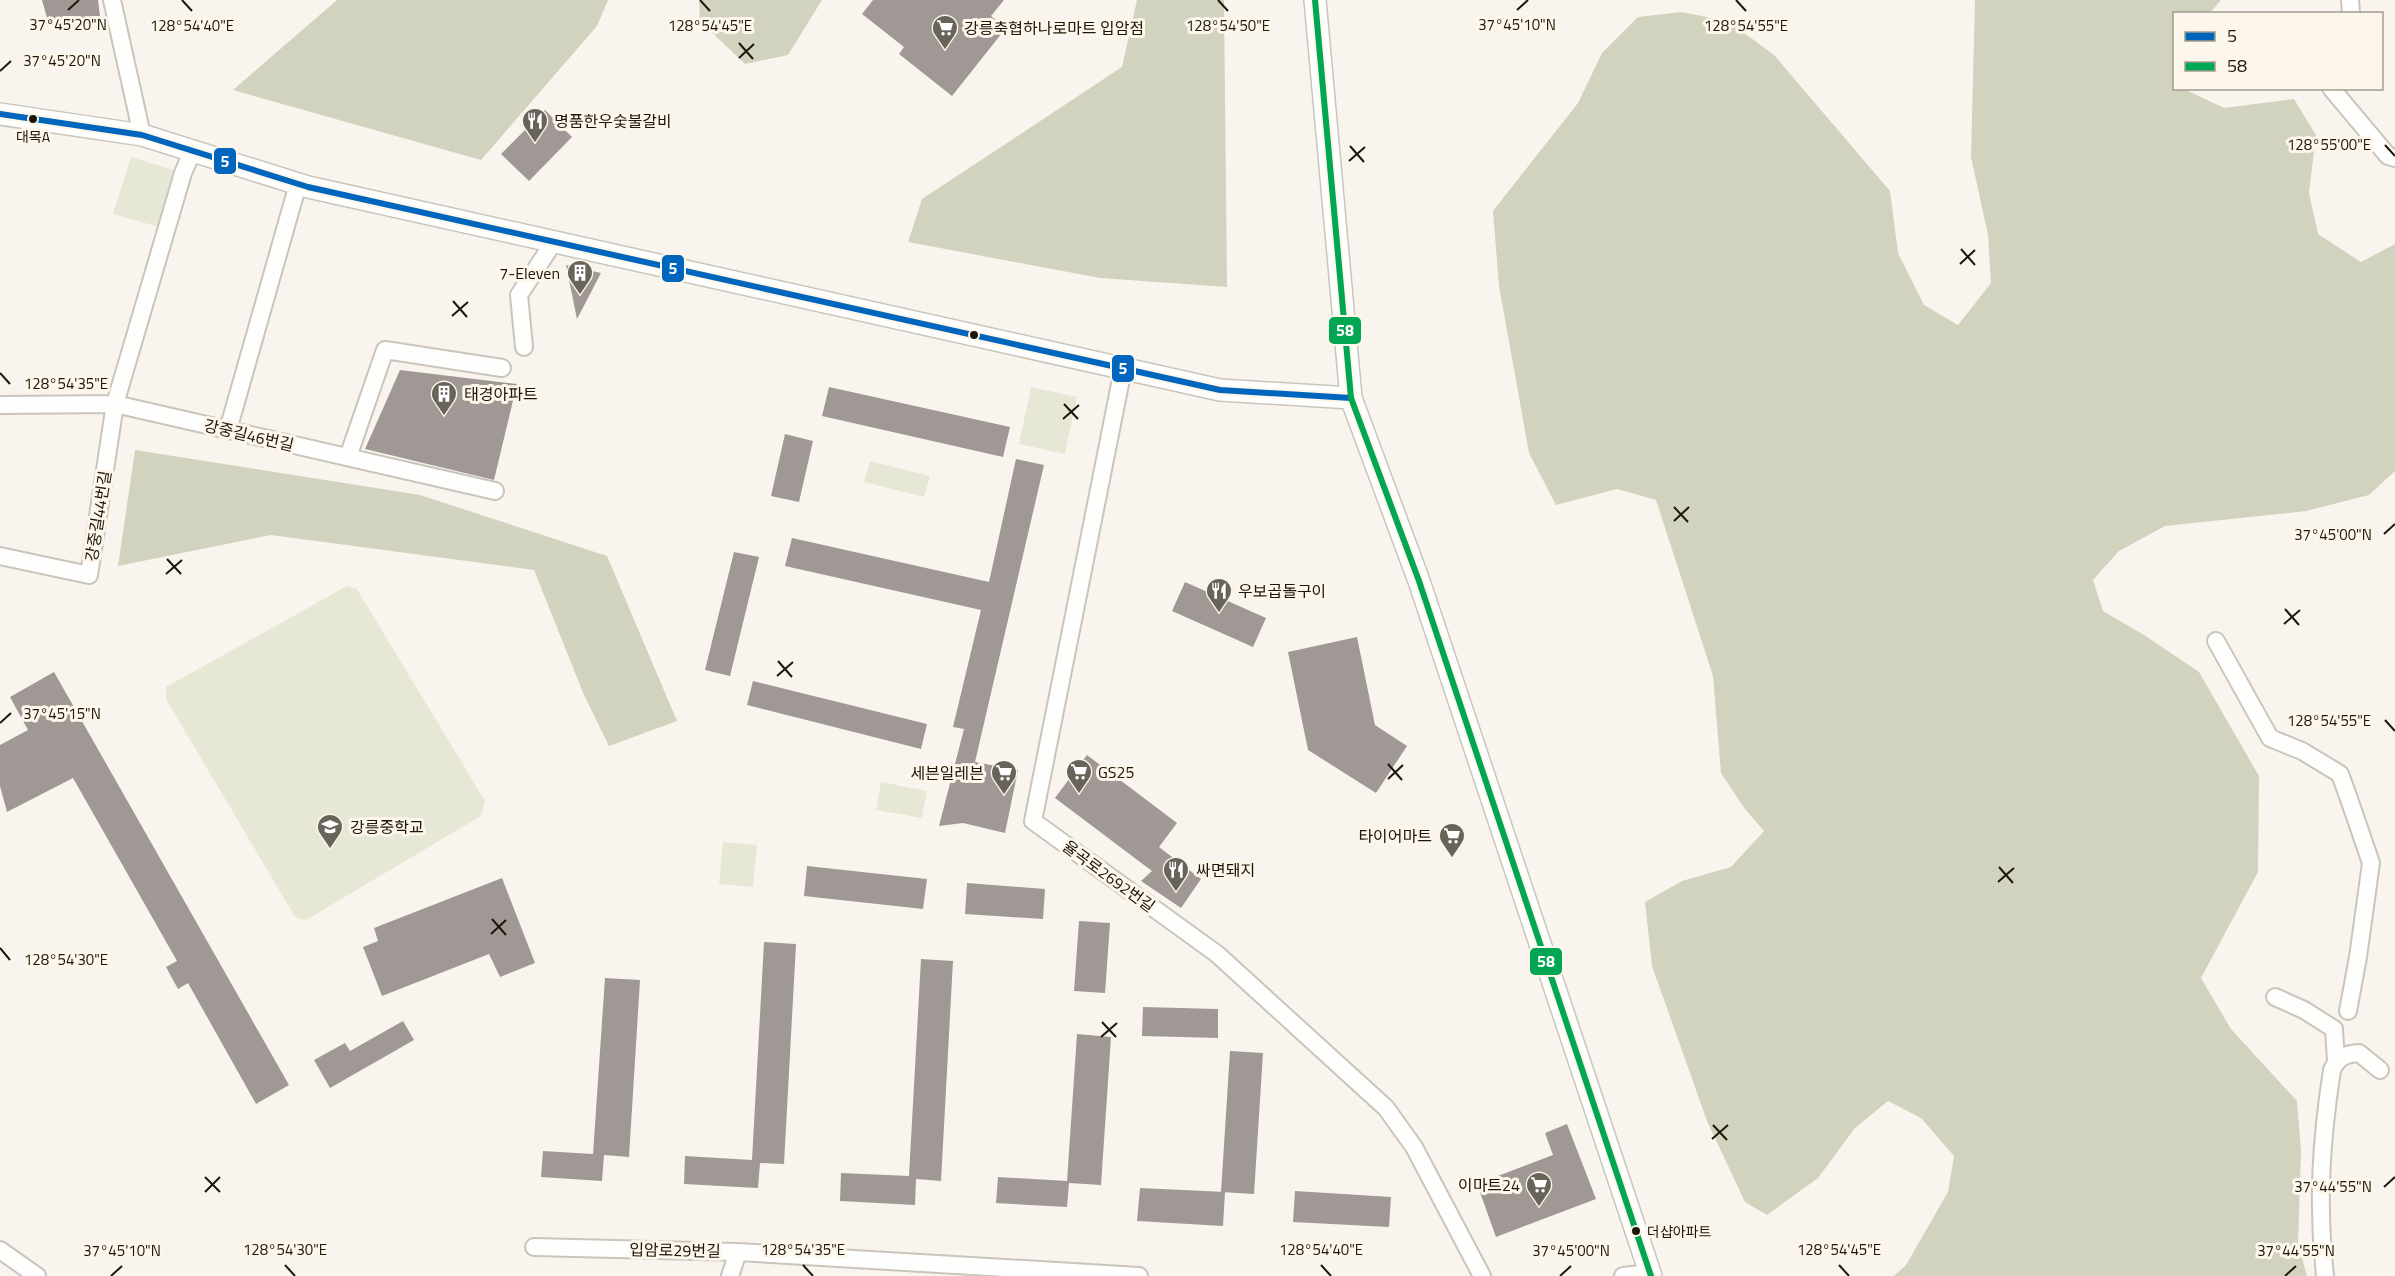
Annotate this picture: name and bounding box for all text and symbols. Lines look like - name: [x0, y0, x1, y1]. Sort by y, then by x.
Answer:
- legend: [2173, 12, 2383, 90]
- text: 37°45'20"N: [29, 13, 107, 36]
- supermarket icon: 강릉축협하나로마트 입암점: [930, 13, 960, 51]
- text: 37°45'10"N: [1478, 13, 1556, 36]
- text: 128°54'40"E: [150, 14, 234, 37]
- text: 128°54'45"E: [668, 14, 752, 37]
- text: 128°54'50"E: [1186, 14, 1270, 37]
- text: 128°54'55"E: [1704, 14, 1788, 37]
- place label: 강릉축협하나로마트 입암점: [964, 16, 1144, 40]
- text: 5: [2227, 22, 2237, 49]
- text: 37°45'20"N: [23, 49, 101, 72]
- text: 58: [2227, 52, 2247, 79]
- restaurant icon: 명품한우숯불갈비: [520, 106, 550, 144]
- place label: 명품한우숯불갈비: [554, 109, 672, 133]
- marker: 대목A: [27, 113, 39, 125]
- place label: 대목A: [16, 126, 51, 147]
- text: 128°55'00"E: [2287, 133, 2371, 156]
- line badge: 5: [213, 147, 237, 175]
- text: 5: [221, 149, 230, 173]
- line badge: 5: [661, 254, 685, 283]
- text: 5: [669, 256, 678, 280]
- building icon: 7-Eleven: [565, 258, 595, 296]
- place label: 7-Eleven: [499, 261, 560, 285]
- line badge: 58: [1328, 316, 1362, 345]
- text: 58: [1336, 318, 1354, 342]
- unlabelled marker: [968, 329, 980, 341]
- line badge: 5: [1111, 354, 1135, 383]
- text: 5: [1119, 356, 1128, 380]
- text: 128°54'35"E: [24, 372, 108, 395]
- building icon: 태경아파트: [429, 379, 459, 417]
- place label: 태경아파트: [464, 382, 538, 406]
- street label: 강중길46번길: [202, 413, 296, 457]
- street label: 강중길44번길: [79, 469, 117, 563]
- text: 37°45'00"N: [2294, 523, 2372, 546]
- restaurant icon: 우보곱돌구이: [1204, 576, 1234, 614]
- place label: 우보곱돌구이: [1238, 579, 1326, 603]
- text: 37°45'15"N: [23, 702, 101, 725]
- text: 128°54'55"E: [2287, 709, 2371, 732]
- supermarket icon: GS25: [1064, 757, 1094, 795]
- supermarket icon: 세븐일레븐: [989, 758, 1019, 796]
- place label: GS25: [1098, 760, 1134, 784]
- place label: 세븐일레븐: [910, 761, 984, 785]
- school or university icon: 강릉중학교: [315, 812, 345, 850]
- place label: 강릉중학교: [350, 815, 424, 839]
- supermarket icon: 타이어마트: [1437, 821, 1467, 859]
- place label: 타이어마트: [1358, 824, 1432, 848]
- street label: 율곡로2692번길: [1058, 834, 1160, 918]
- restaurant icon: 싸면돼지: [1161, 855, 1191, 893]
- place label: 싸면돼지: [1196, 858, 1255, 882]
- line badge: 58: [1529, 947, 1563, 976]
- text: 128°54'30"E: [24, 948, 108, 971]
- text: 58: [1537, 949, 1555, 973]
- supermarket icon: 이마트24: [1524, 1170, 1554, 1208]
- place label: 이마트24: [1458, 1173, 1520, 1197]
- text: 37°44'55"N: [2294, 1175, 2372, 1198]
- place label: 더샵아파트: [1647, 1221, 1712, 1242]
- marker: 더샵아파트: [1630, 1225, 1642, 1237]
- street label: 입암로29번길: [629, 1237, 721, 1263]
- text: 128°54'30"E: [243, 1238, 327, 1261]
- text: 128°54'35"E: [761, 1238, 845, 1261]
- text: 128°54'40"E: [1279, 1238, 1363, 1261]
- text: 128°54'45"E: [1797, 1238, 1881, 1261]
- text: 37°45'10"N: [83, 1239, 161, 1262]
- text: 37°45'00"N: [1532, 1239, 1610, 1262]
- text: 37°44'55"N: [2257, 1239, 2335, 1262]

